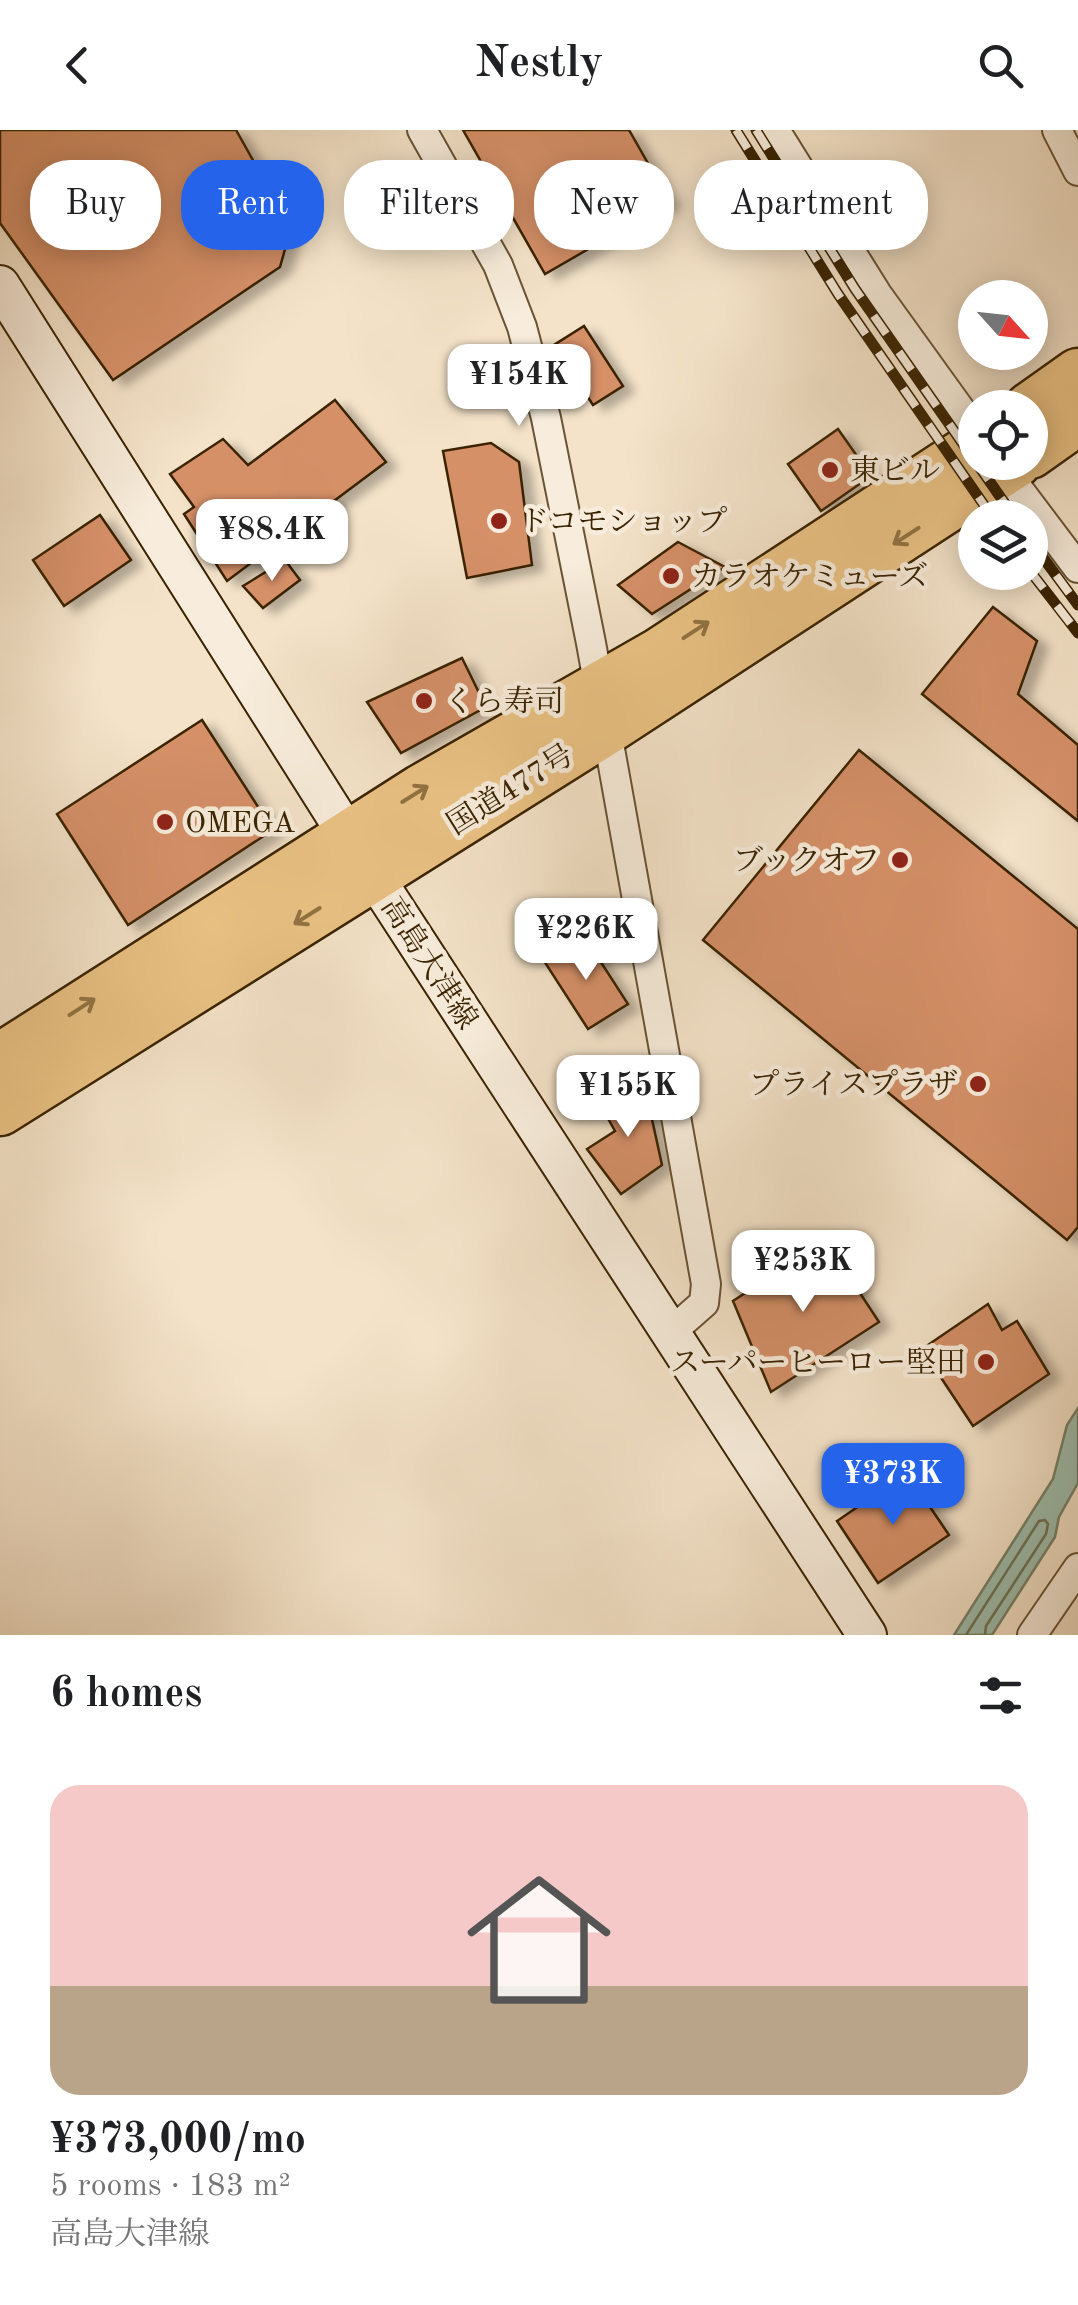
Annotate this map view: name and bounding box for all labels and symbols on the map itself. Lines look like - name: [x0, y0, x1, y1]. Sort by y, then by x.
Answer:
- north arrow: [958, 280, 1048, 370]
- pin: ¥154K: [449, 344, 589, 429]
- place label: 東ビル: [850, 454, 940, 487]
- marker: 東ビル: [819, 459, 841, 481]
- pin: ¥88.4K: [191, 499, 353, 584]
- place label: ドコモショップ: [519, 506, 727, 538]
- marker: ドコモショップ: [488, 510, 510, 532]
- one-way arrow: [893, 525, 921, 546]
- place label: カラオケミューズ: [691, 561, 928, 593]
- marker: カラオケミューズ: [660, 565, 682, 587]
- one-way arrow: [681, 620, 709, 641]
- place label: くら寿司: [444, 685, 564, 718]
- marker: くら寿司: [413, 690, 435, 712]
- street label: 国道477号: [441, 738, 579, 841]
- one-way arrow: [400, 784, 429, 804]
- place label: OMEGA: [185, 809, 295, 839]
- marker: OMEGA: [154, 811, 176, 833]
- place label: ブックオフ: [733, 845, 880, 877]
- marker: ブックオフ: [889, 849, 911, 871]
- street label: 高島大津線: [375, 891, 484, 1035]
- pin: ¥226K: [516, 898, 656, 983]
- one-way arrow: [293, 906, 322, 927]
- one-way arrow: [67, 996, 96, 1017]
- pin: ¥155K: [558, 1055, 698, 1140]
- place label: プライスプラザ: [749, 1069, 958, 1101]
- marker: プライスプラザ: [967, 1073, 989, 1095]
- pin: ¥253K: [733, 1230, 873, 1315]
- place label: スーパーヒーロー堅田: [670, 1347, 966, 1379]
- marker: スーパーヒーロー堅田: [975, 1351, 997, 1373]
- pin: ¥373K: [823, 1443, 963, 1528]

